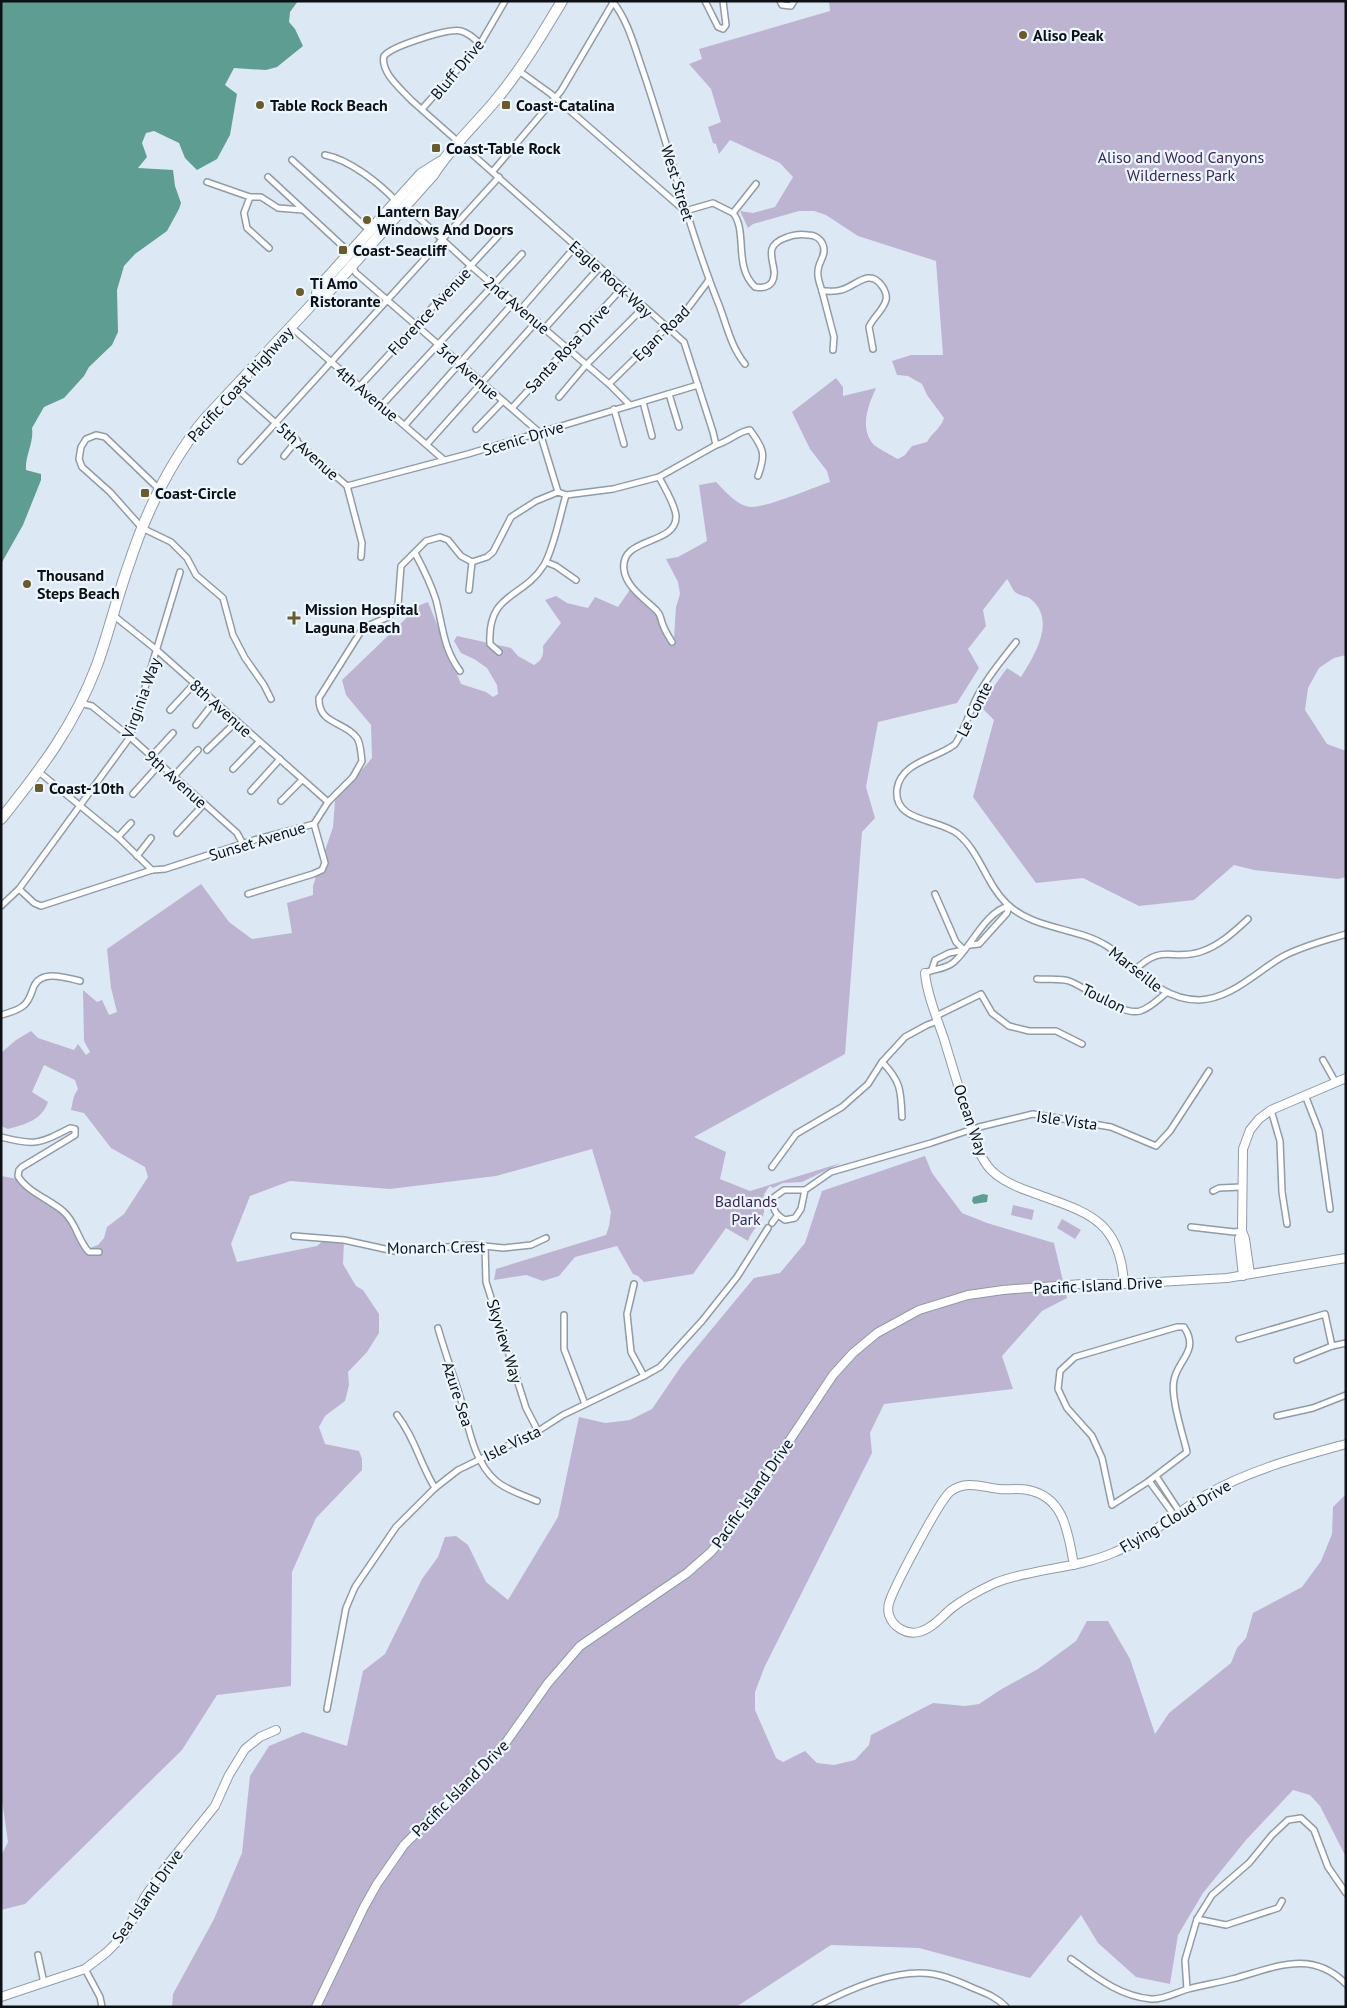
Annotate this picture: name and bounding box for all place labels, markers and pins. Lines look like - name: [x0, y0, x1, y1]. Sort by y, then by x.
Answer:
- place label: Aliso Peak: [1033, 25, 1104, 45]
- marker: Aliso Peak: [1017, 29, 1029, 41]
- place label: Table Rock Beach: [270, 95, 388, 115]
- place label: Coast-Catalina: [516, 95, 615, 115]
- marker: Table Rock Beach: [254, 99, 266, 111]
- marker: Coast-Catalina: [500, 99, 512, 111]
- place label: Coast-Table Rock: [446, 138, 561, 158]
- marker: Coast-Table Rock: [430, 142, 442, 154]
- place label: Lantern Bay Windows And Doors: [377, 201, 514, 239]
- marker: Lantern Bay Windows And Doors: [361, 214, 373, 226]
- place label: Coast-Seacliff: [353, 240, 447, 260]
- marker: Coast-Seacliff: [337, 244, 349, 256]
- place label: Ti Amo Ristorante: [310, 273, 381, 311]
- marker: Ti Amo Ristorante: [294, 286, 306, 298]
- place label: Coast-Circle: [155, 483, 236, 503]
- marker: Coast-Circle: [139, 487, 151, 499]
- place label: Thousand Steps Beach: [37, 565, 120, 603]
- marker: Thousand Steps Beach: [21, 578, 33, 590]
- place label: Mission Hospital Laguna Beach: [305, 599, 418, 637]
- marker: Mission Hospital Laguna Beach: [287, 611, 301, 625]
- place label: Coast-10th: [49, 778, 124, 798]
- marker: Coast-10th: [33, 782, 45, 794]

